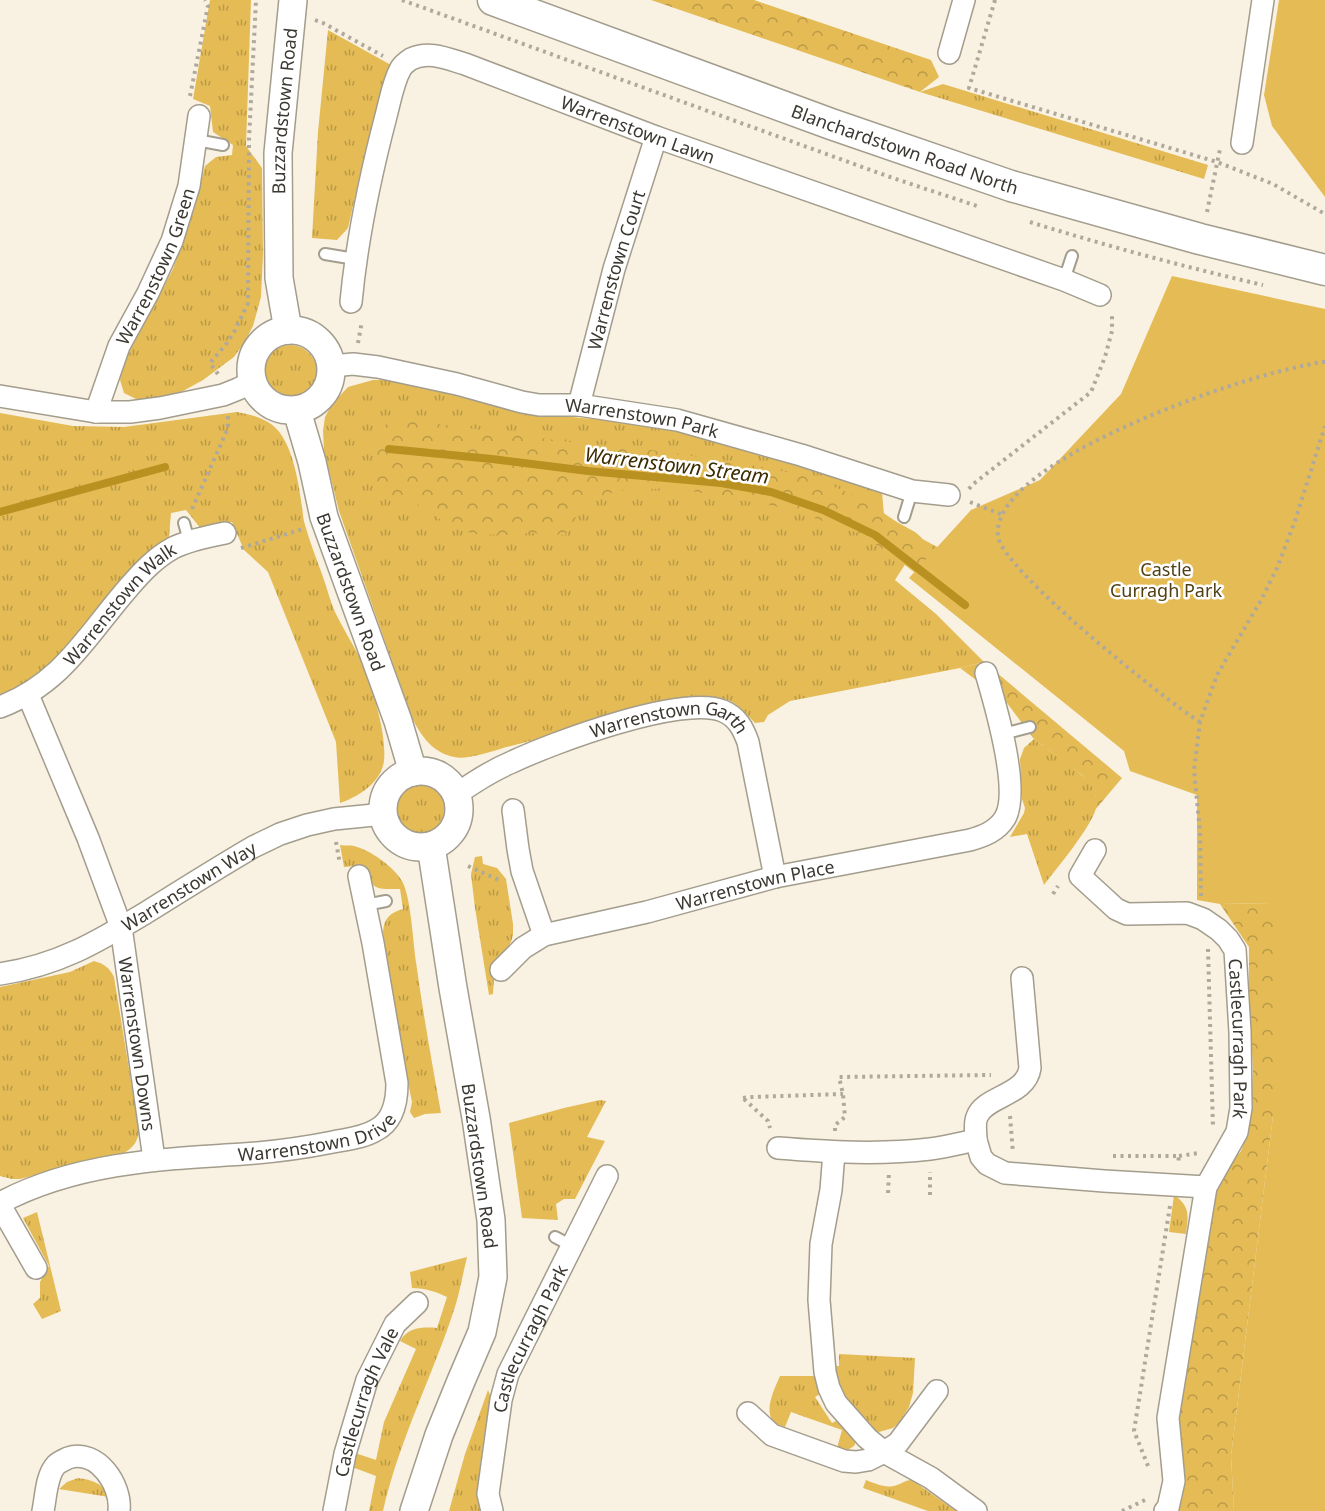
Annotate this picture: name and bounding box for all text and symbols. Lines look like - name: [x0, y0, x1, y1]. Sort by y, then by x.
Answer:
- street label: Buzzardstown Road: [266, 27, 302, 194]
- street label: Warrenstown Lawn: [557, 90, 718, 169]
- street label: Blanchardstown Road North: [788, 98, 1021, 199]
- street label: Warrenstown Green: [110, 185, 200, 349]
- street label: Warrenstown Court: [582, 187, 651, 352]
- street label: Warrenstown Park: [565, 393, 722, 443]
- water label: Warrenstown Stream: [583, 440, 771, 490]
- street label: Buzzardstown Road: [311, 509, 391, 674]
- street label: Warrenstown Walk: [58, 537, 181, 671]
- park label: Castle Curragh Park: [1110, 557, 1222, 602]
- text: Warrenstown Garth: [587, 695, 754, 743]
- street label: Warrenstown Garth: [582, 723, 748, 751]
- street label: Warrenstown Way: [117, 835, 261, 936]
- street label: Warrenstown Place: [673, 854, 836, 916]
- street label: Warrenstown Downs: [113, 955, 162, 1132]
- street label: Castlecurragh Park: [1224, 958, 1253, 1121]
- street label: Buzzardstown Road: [457, 1082, 503, 1250]
- street label: Warrenstown Drive: [237, 1108, 401, 1166]
- street label: Castlecurragh Park: [487, 1260, 573, 1414]
- street label: Castlecurragh Vale: [329, 1323, 404, 1479]

